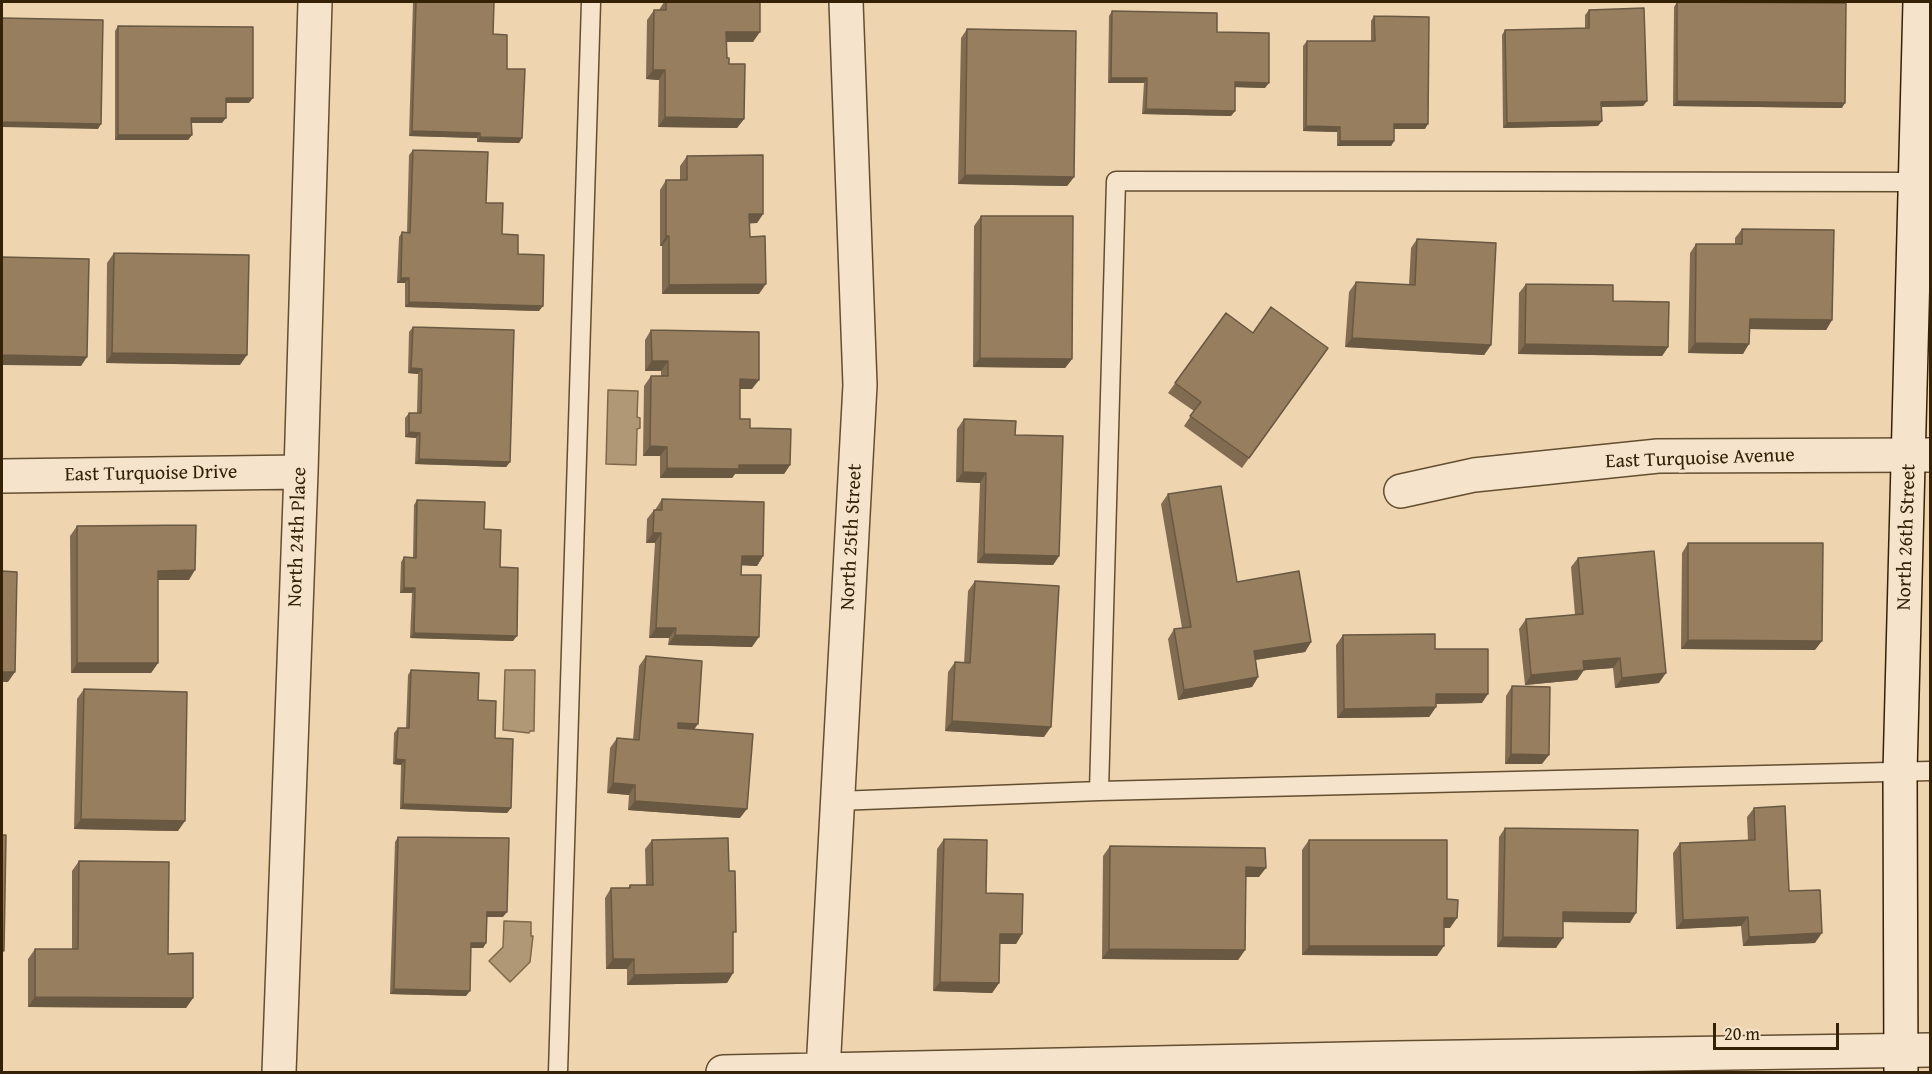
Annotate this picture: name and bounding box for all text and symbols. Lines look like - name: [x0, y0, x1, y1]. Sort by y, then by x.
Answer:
- street label: East Turquoise Avenue: [1605, 444, 1795, 474]
- street label: East Turquoise Drive: [64, 460, 238, 488]
- street label: North 25th Street: [836, 463, 868, 611]
- street label: North 26th Street: [1892, 463, 1922, 611]
- street label: North 24th Place: [284, 467, 312, 607]
- scale bar: [1716, 1011, 1842, 1049]
- text: 20 m: [1724, 1020, 1760, 1047]

